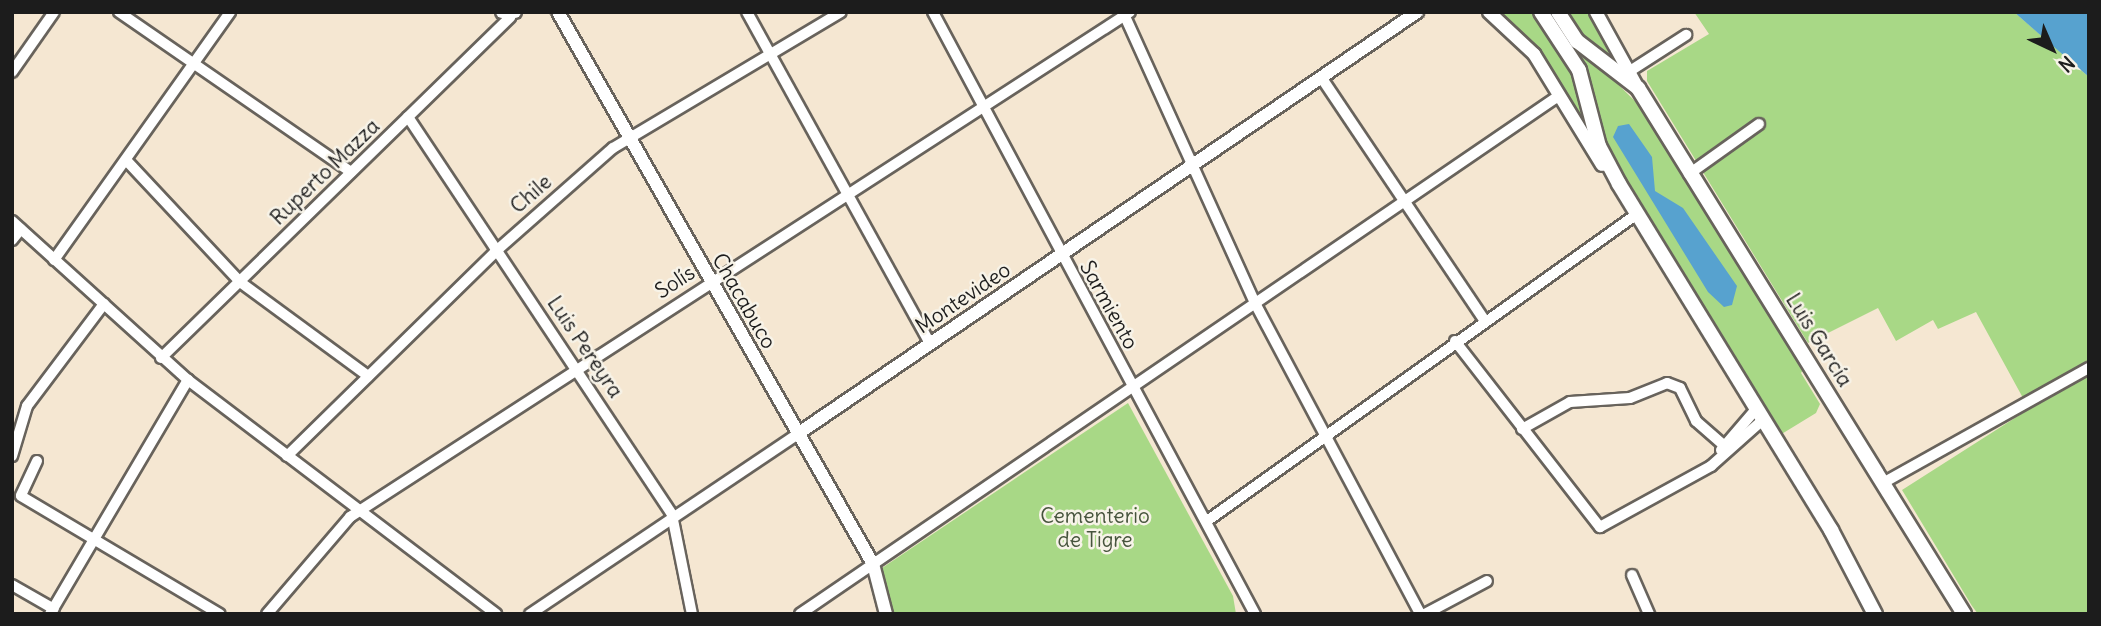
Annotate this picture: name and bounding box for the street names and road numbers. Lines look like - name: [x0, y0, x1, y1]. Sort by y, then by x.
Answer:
- street label: Ruperto Mazza: [265, 114, 385, 230]
- street label: Chile: [505, 169, 557, 219]
- street label: Chacabuco: [706, 249, 782, 353]
- street label: Sarmiento: [1074, 256, 1144, 354]
- street label: Montevideo: [911, 257, 1015, 339]
- street label: Solís: [650, 260, 700, 304]
- street label: Luis García: [1780, 289, 1858, 391]
- street label: Luis Pereyra: [542, 291, 628, 403]

